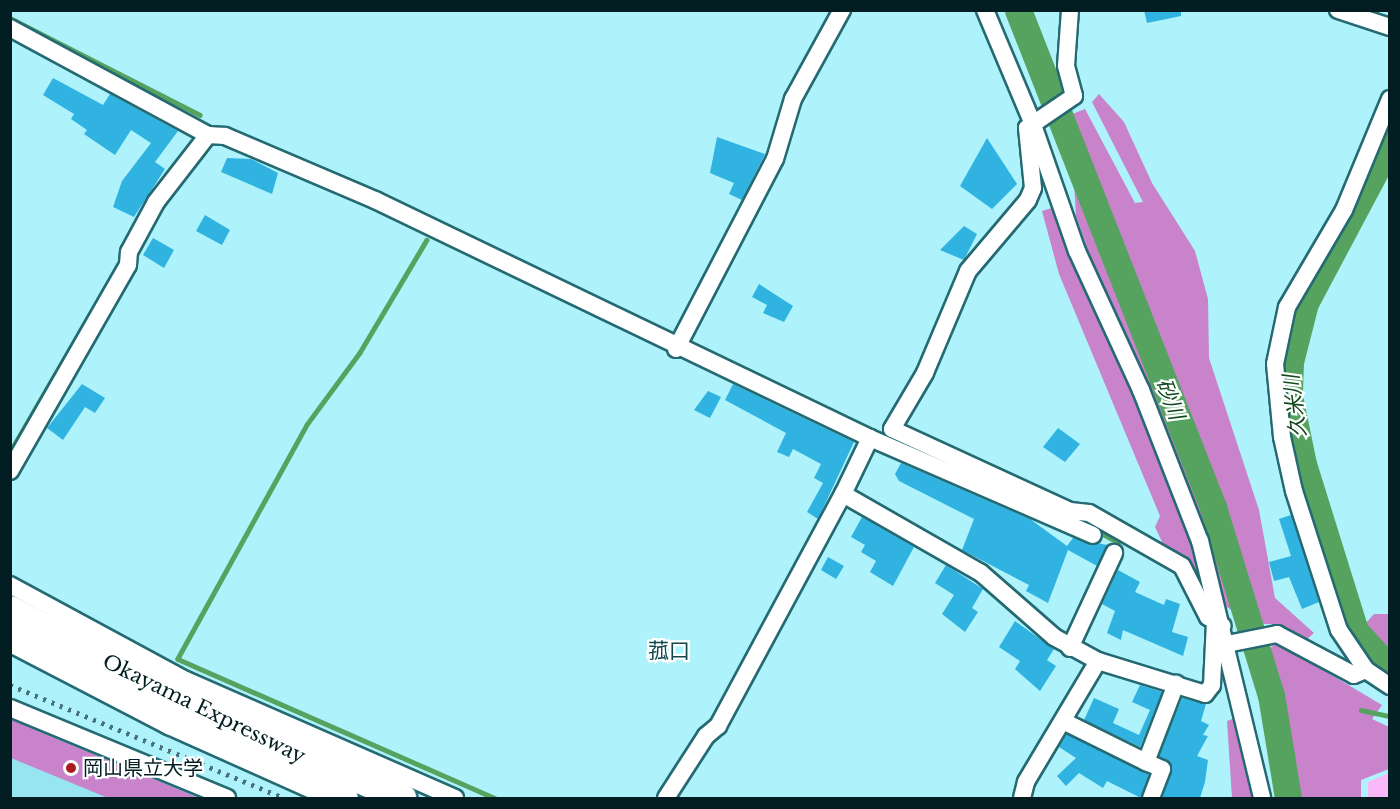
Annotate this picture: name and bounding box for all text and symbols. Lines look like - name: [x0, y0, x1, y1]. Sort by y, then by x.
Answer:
- water label: 久米川: [1279, 373, 1311, 439]
- water label: 砂川: [1151, 375, 1189, 423]
- district label: 菰口: [648, 638, 690, 664]
- street label: Okayama Expressway: [99, 649, 309, 769]
- place label: 岡山県立大学: [83, 756, 203, 780]
- marker: 岡山県立大学: [64, 761, 78, 775]

